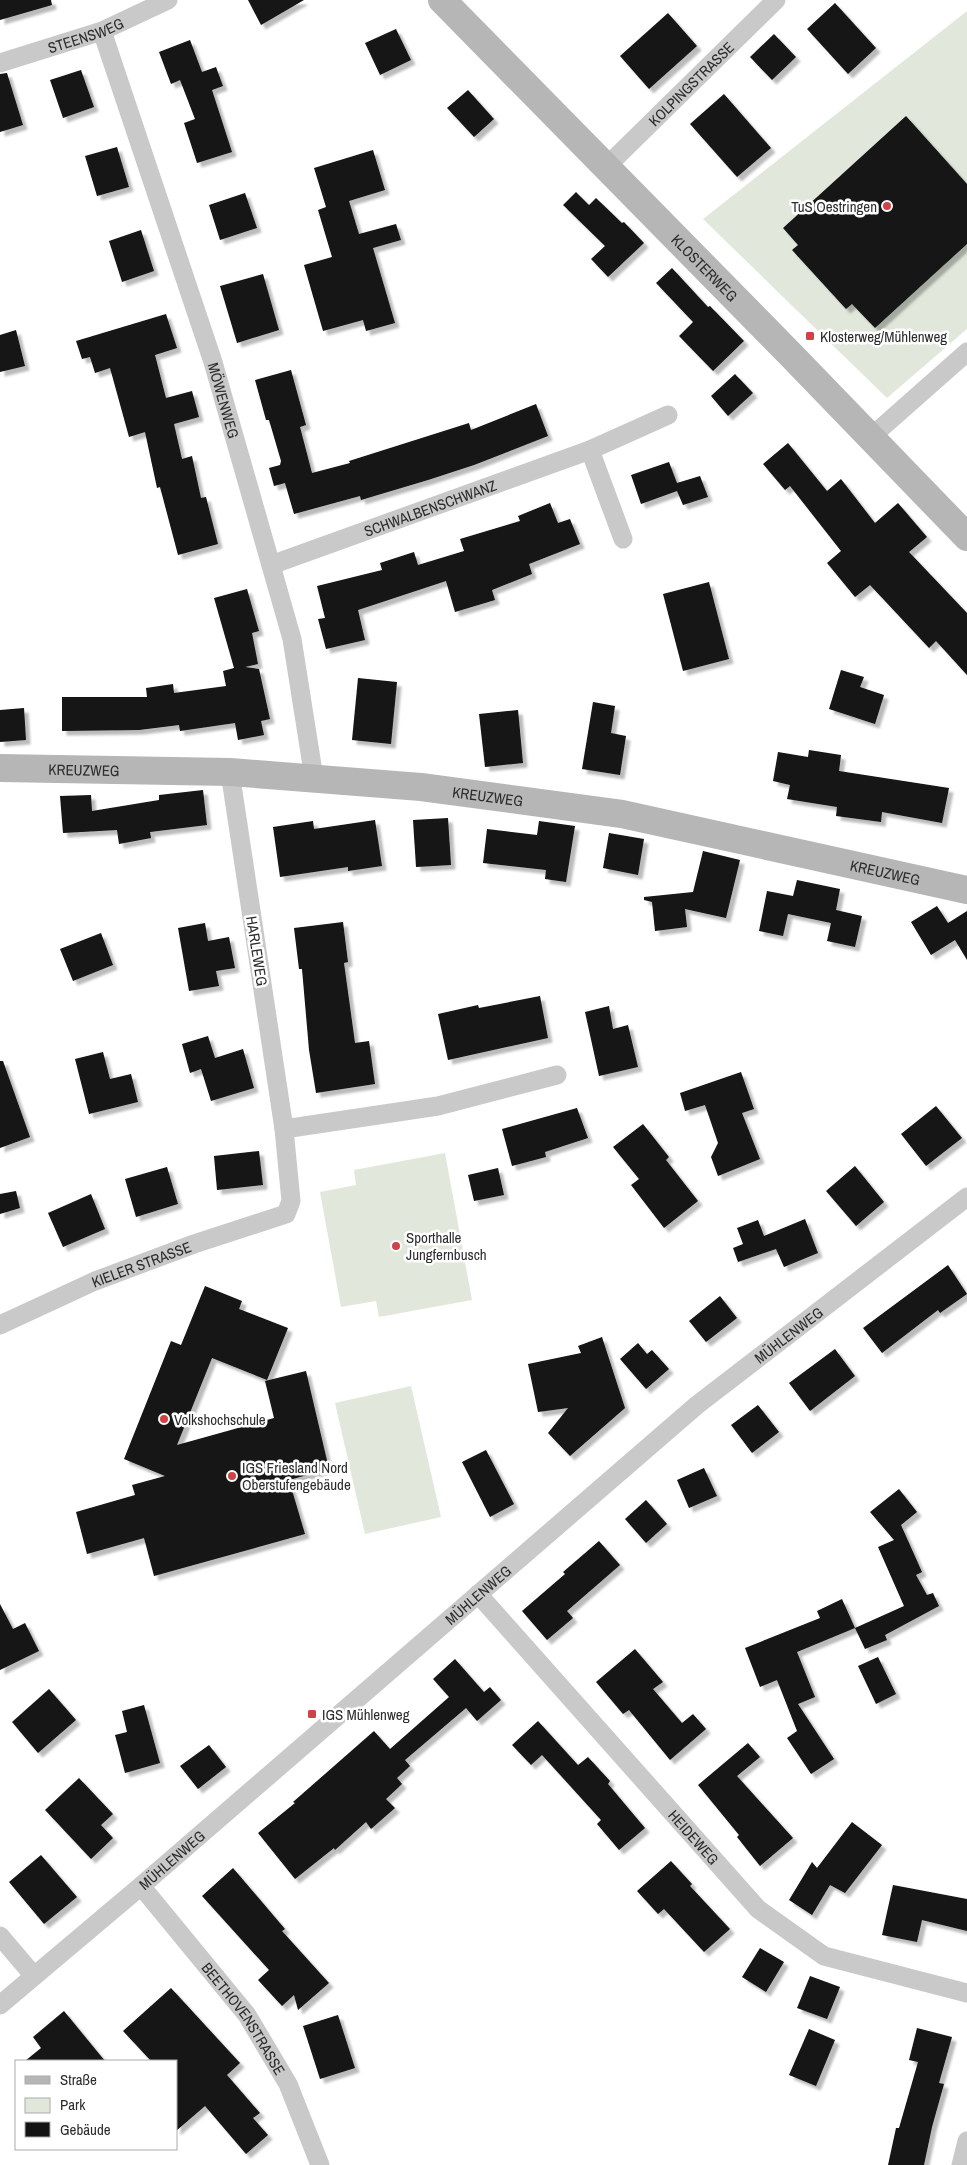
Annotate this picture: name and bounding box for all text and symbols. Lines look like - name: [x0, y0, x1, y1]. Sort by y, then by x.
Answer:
- street label: STEENSWEG: [45, 12, 127, 58]
- street label: KOLPINGSTRASSE: [643, 37, 738, 130]
- place label: TuS Oestringen: [791, 196, 877, 217]
- marker: TuS Oestringen: [881, 200, 893, 212]
- street label: KLOSTERWEG: [667, 229, 743, 306]
- place label: Klosterweg/Mühlenweg: [820, 326, 947, 347]
- marker: Klosterweg/Mühlenweg: [804, 330, 816, 342]
- street label: MÖWENWEG: [203, 360, 245, 441]
- street label: SCHWALBENSCHWANZ: [361, 474, 500, 541]
- street label: KREUZWEG: [48, 758, 120, 781]
- street label: KREUZWEG: [451, 781, 524, 811]
- street label: KREUZWEG: [848, 854, 922, 890]
- street label: HARLEWEG: [241, 915, 273, 987]
- place label: Sporthalle Jungfernbusch: [406, 1227, 487, 1265]
- street label: KIELER STRASSE: [88, 1236, 194, 1292]
- marker: Sporthalle Jungfernbusch: [390, 1240, 402, 1252]
- street label: MÜHLENWEG: [750, 1301, 827, 1368]
- place label: Volkshochschule: [174, 1409, 266, 1430]
- marker: Volkshochschule: [158, 1413, 170, 1425]
- place label: IGS Friesland Nord Oberstufengebäude: [242, 1457, 351, 1495]
- marker: IGS Friesland Nord Oberstufengebäude: [226, 1470, 238, 1482]
- street label: MÜHLENWEG: [440, 1560, 516, 1629]
- place label: IGS Mühlenweg: [322, 1704, 410, 1725]
- marker: IGS Mühlenweg: [306, 1708, 318, 1720]
- street label: HEIDEWEG: [664, 1805, 724, 1869]
- street label: MÜHLENWEG: [134, 1825, 209, 1894]
- street label: BEETHOVENSTRASSE: [197, 1958, 291, 2079]
- legend: [15, 2060, 178, 2150]
- text: Straße: [60, 2069, 97, 2090]
- text: Park: [60, 2094, 86, 2115]
- text: Gebäude: [60, 2119, 111, 2140]

